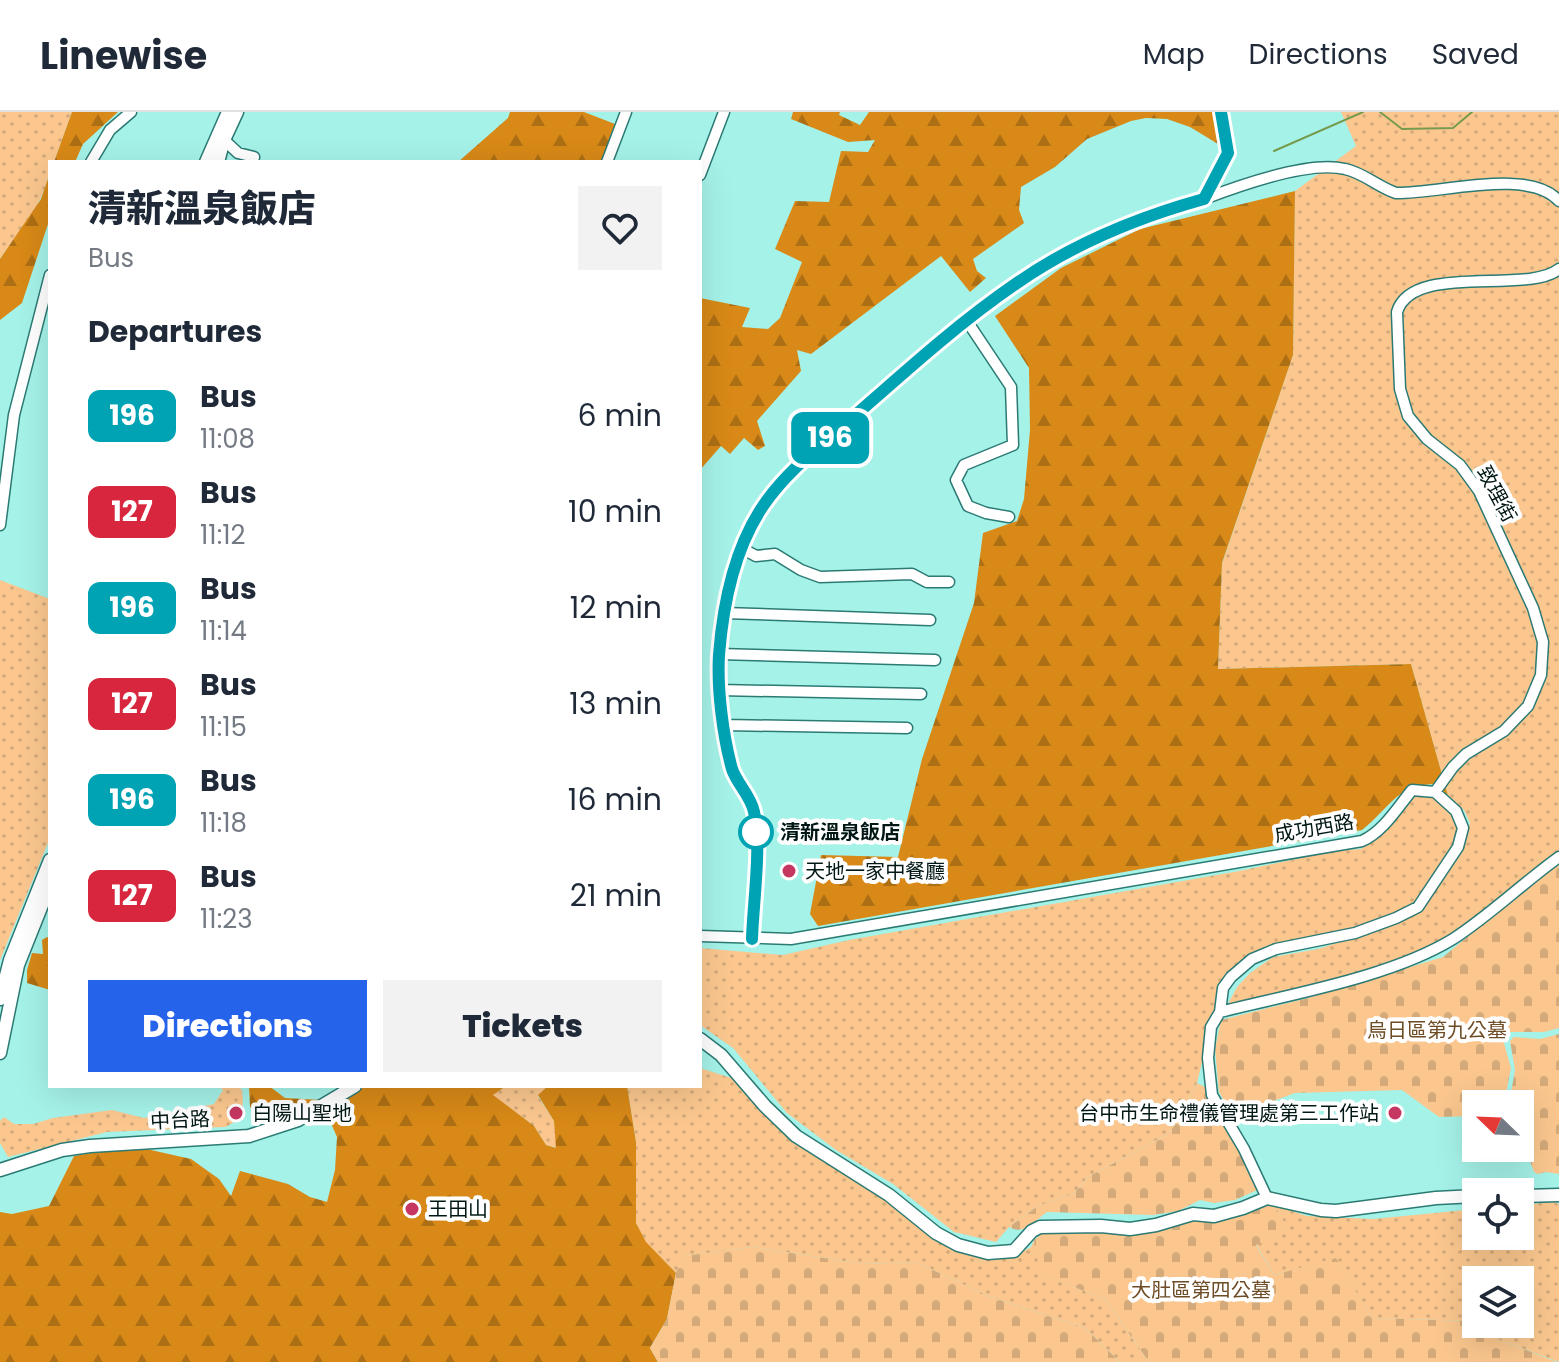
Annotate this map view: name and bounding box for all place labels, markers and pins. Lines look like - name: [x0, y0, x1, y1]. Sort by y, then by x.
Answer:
- marker: 清新溫泉飯店: [739, 815, 773, 849]
- place label: 清新溫泉飯店: [780, 818, 900, 846]
- place label: 天地一家中餐廳: [805, 857, 945, 885]
- marker: 天地一家中餐廳: [780, 862, 798, 880]
- place label: 白陽山聖地: [252, 1099, 352, 1127]
- place label: 台中市生命禮儀管理處第三工作站: [1079, 1099, 1379, 1127]
- marker: 白陽山聖地: [227, 1104, 245, 1122]
- marker: 台中市生命禮儀管理處第三工作站: [1386, 1104, 1404, 1122]
- place label: 王田山: [428, 1195, 488, 1223]
- marker: 王田山: [403, 1200, 421, 1218]

